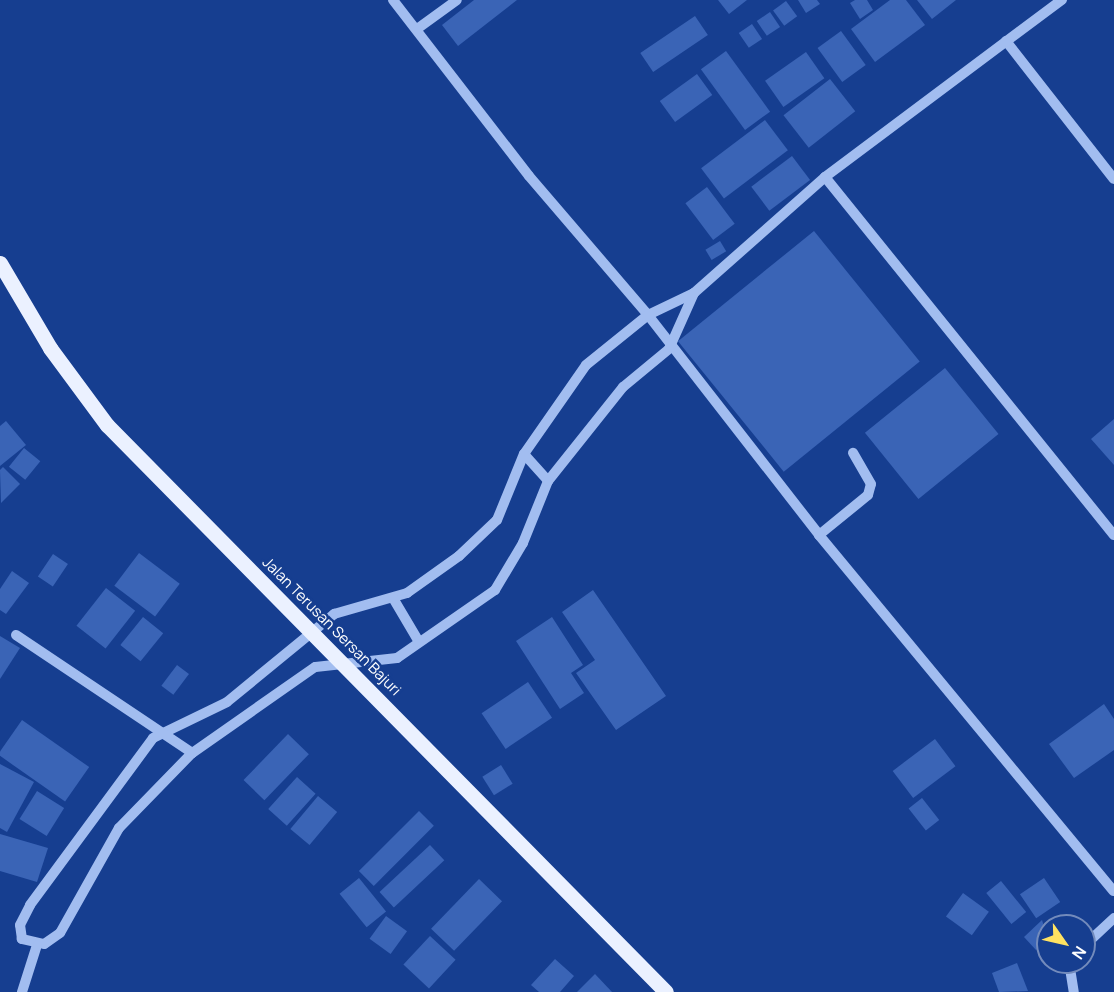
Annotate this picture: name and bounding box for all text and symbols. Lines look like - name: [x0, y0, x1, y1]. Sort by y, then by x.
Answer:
- street label: Jalan Terusan Sersan Bajuri: [259, 553, 405, 699]
- north arrow: [1036, 914, 1096, 974]
- text: N: [1067, 942, 1092, 964]

